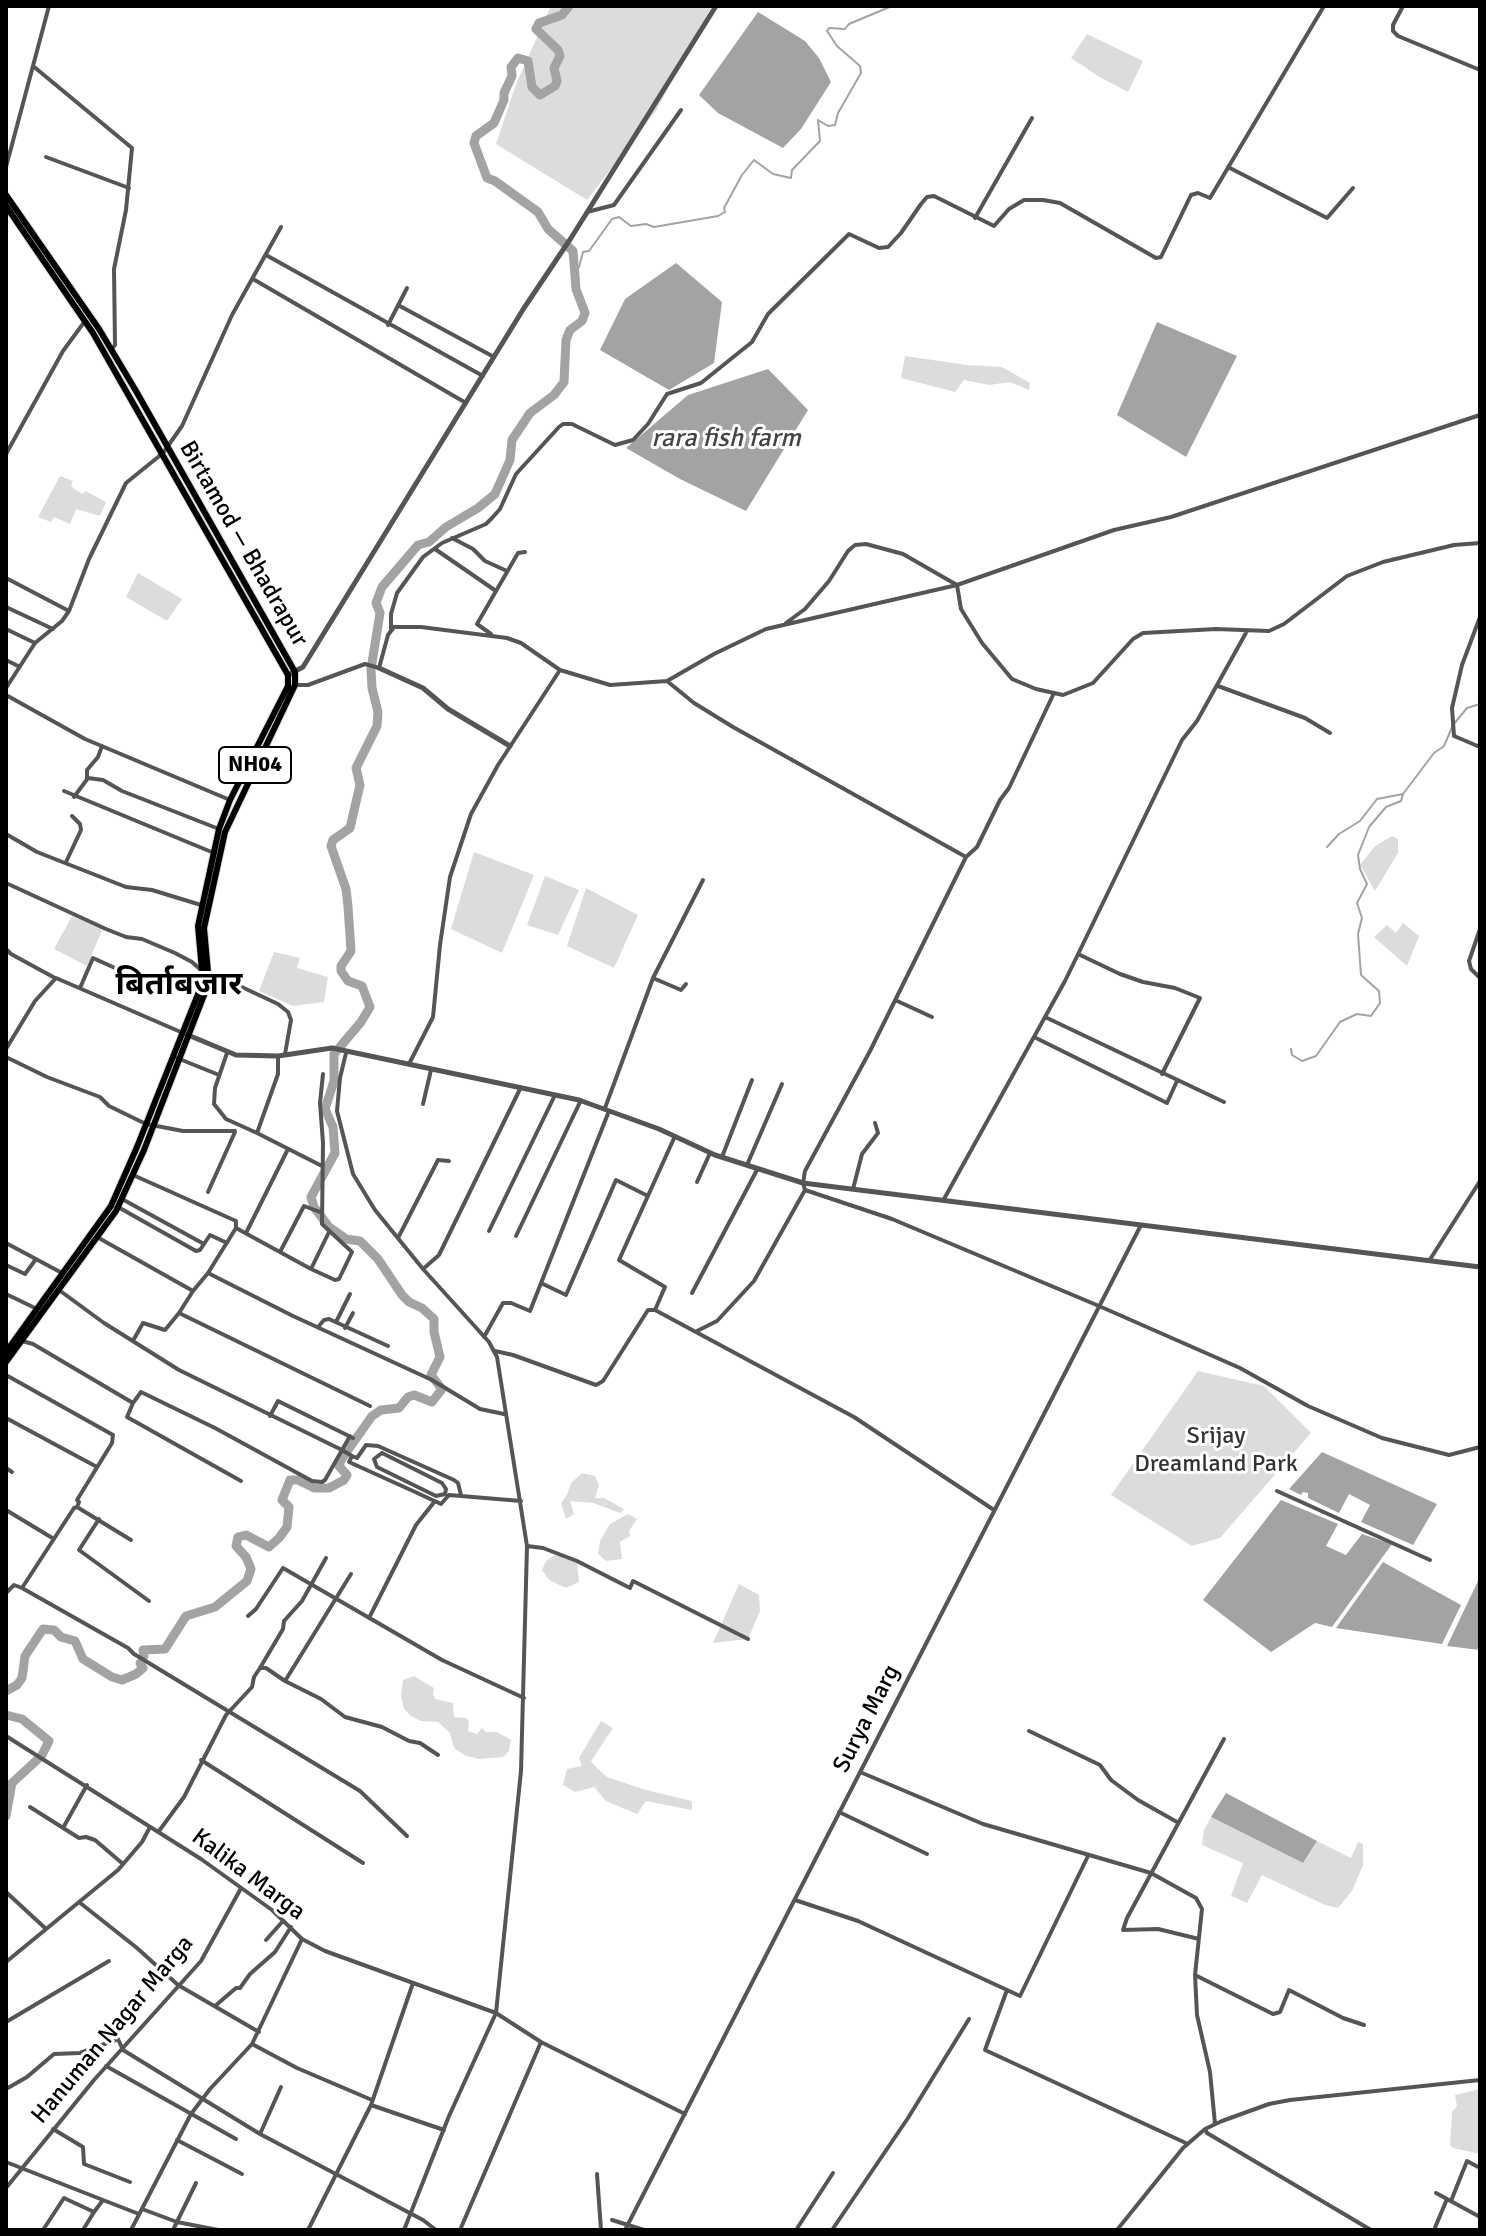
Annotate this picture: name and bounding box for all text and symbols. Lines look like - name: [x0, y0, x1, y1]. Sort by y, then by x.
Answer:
- water label: rara fish farm: [651, 423, 801, 455]
- street label: Birtamod — Bhadrapur: [172, 436, 314, 652]
- road number: NH04: [219, 747, 291, 783]
- district label: बिर्ताबजार: [116, 967, 242, 1005]
- park label: Srijay Dreamland Park: [1134, 1423, 1298, 1479]
- street label: Surya Marg: [828, 1660, 906, 1778]
- street label: Kalika Marga: [186, 1823, 310, 1927]
- street label: Hanuman Nagar Marga: [26, 1930, 200, 2130]

